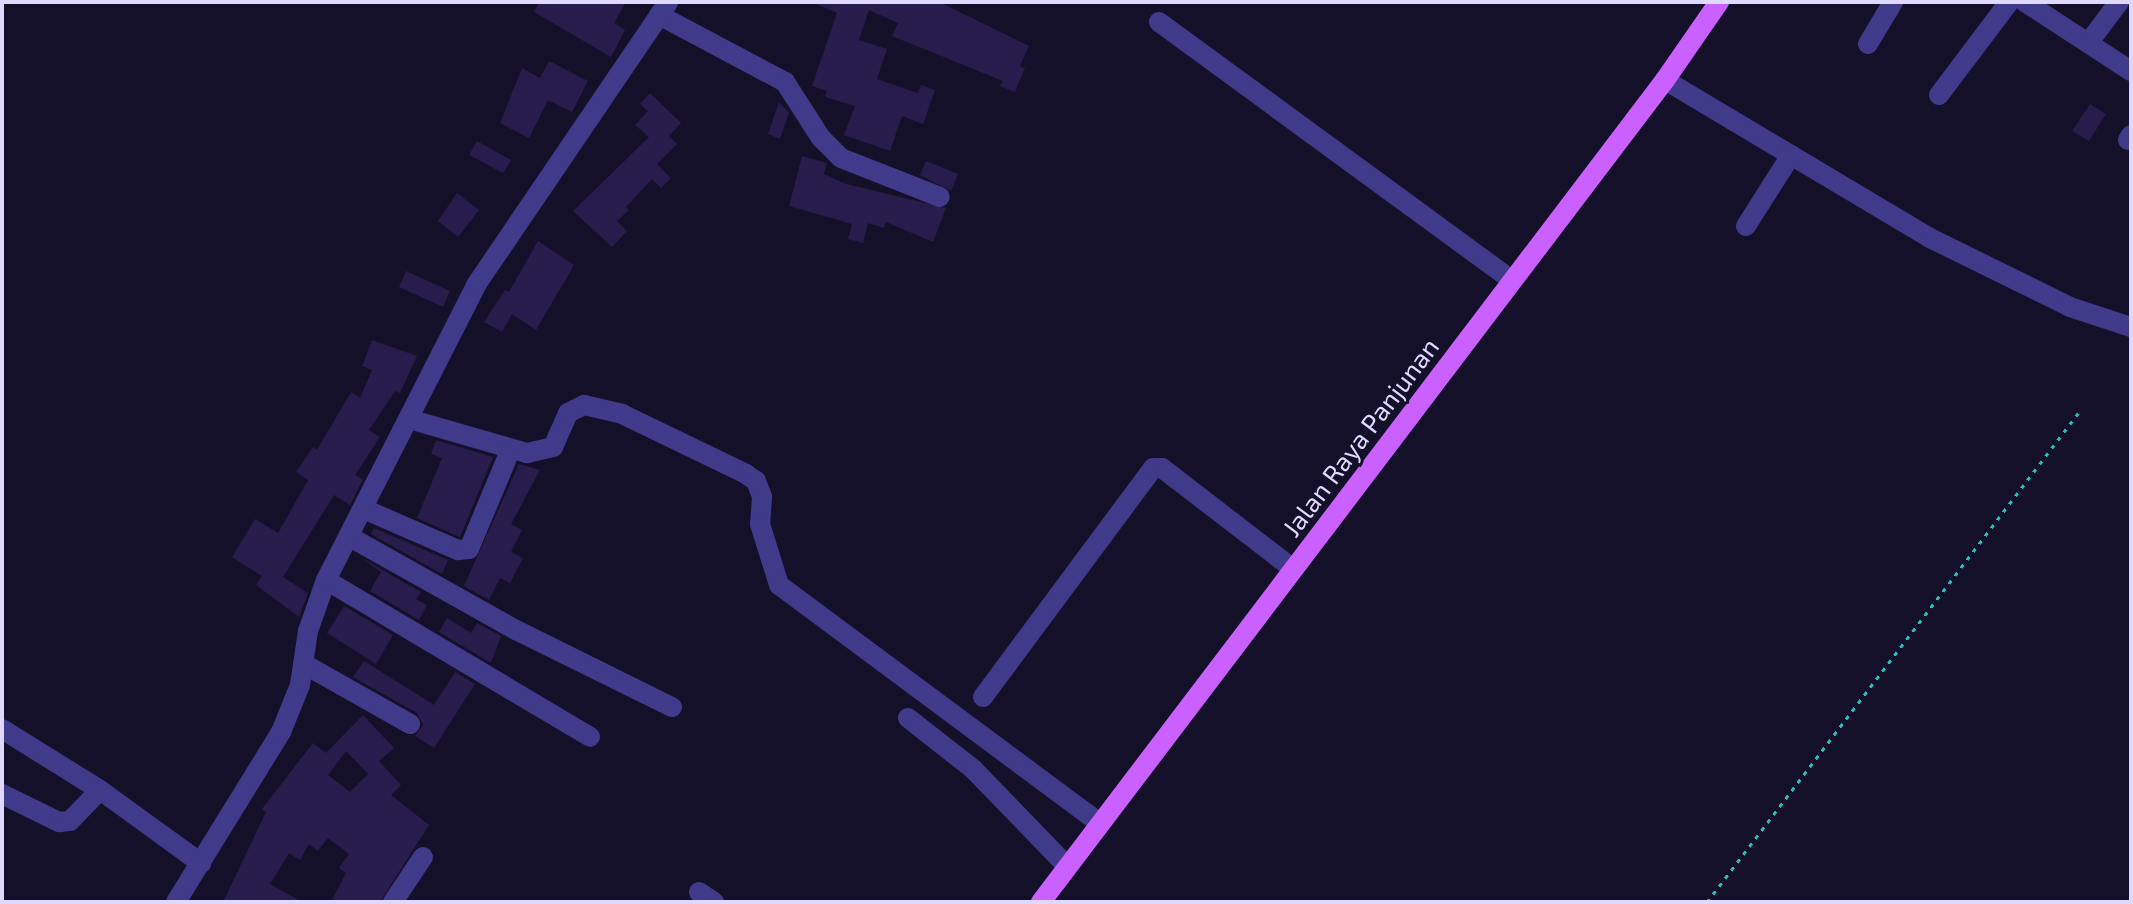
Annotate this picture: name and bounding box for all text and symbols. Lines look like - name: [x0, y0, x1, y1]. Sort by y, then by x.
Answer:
- street label: Jalan Raya Panjunan: [1275, 332, 1445, 542]

